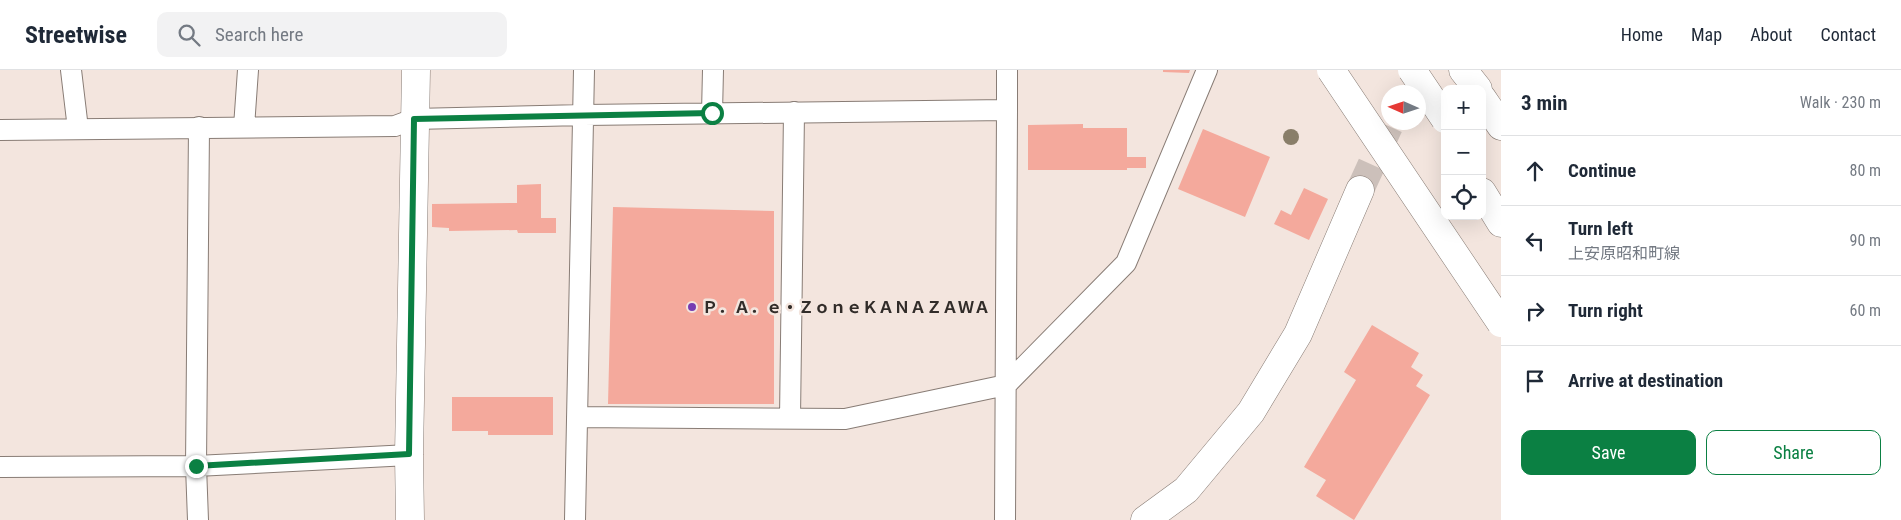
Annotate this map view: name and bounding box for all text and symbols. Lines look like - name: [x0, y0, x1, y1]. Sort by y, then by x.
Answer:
- search box: [157, 12, 507, 57]
- text: Streetwise: [25, 21, 127, 49]
- icon: search: [175, 21, 203, 49]
- text: Search here: [215, 23, 303, 46]
- text: Home: [1621, 24, 1663, 45]
- text: Map: [1691, 24, 1722, 45]
- text: About: [1750, 24, 1792, 45]
- text: Contact: [1820, 24, 1876, 45]
- north arrow: [1381, 85, 1426, 130]
- map controls: [1441, 85, 1486, 220]
- button: +: [1441, 85, 1486, 130]
- text: 3 min: [1521, 91, 1568, 115]
- text: Walk · 230 m: [1800, 93, 1881, 112]
- route start: [701, 102, 724, 125]
- button: −: [1441, 130, 1486, 175]
- icon: ahead: [1521, 157, 1549, 185]
- text: Continue: [1568, 159, 1636, 182]
- text: 80 m: [1849, 161, 1881, 180]
- button: locate: [1441, 175, 1486, 220]
- text: Turn left: [1568, 217, 1633, 240]
- icon: left: [1521, 227, 1549, 255]
- text: 90 m: [1849, 231, 1881, 250]
- text: 上安原昭和町線: [1568, 244, 1680, 263]
- icon: right: [1521, 297, 1549, 325]
- place label: Ｐ．Ａ．ｅ・ＺｏｎｅＫＡＮＡＺＡＷＡ: [702, 298, 990, 317]
- text: Turn right: [1568, 299, 1643, 322]
- marker: Ｐ．Ａ．ｅ・ＺｏｎｅＫＡＮＡＺＡＷＡ: [686, 301, 698, 313]
- text: 60 m: [1849, 301, 1881, 320]
- icon: arrive: [1521, 367, 1549, 395]
- text: Arrive at destination: [1568, 369, 1723, 392]
- button: Save: [1521, 430, 1696, 475]
- button: Share: [1706, 430, 1881, 475]
- route end: [185, 455, 208, 478]

